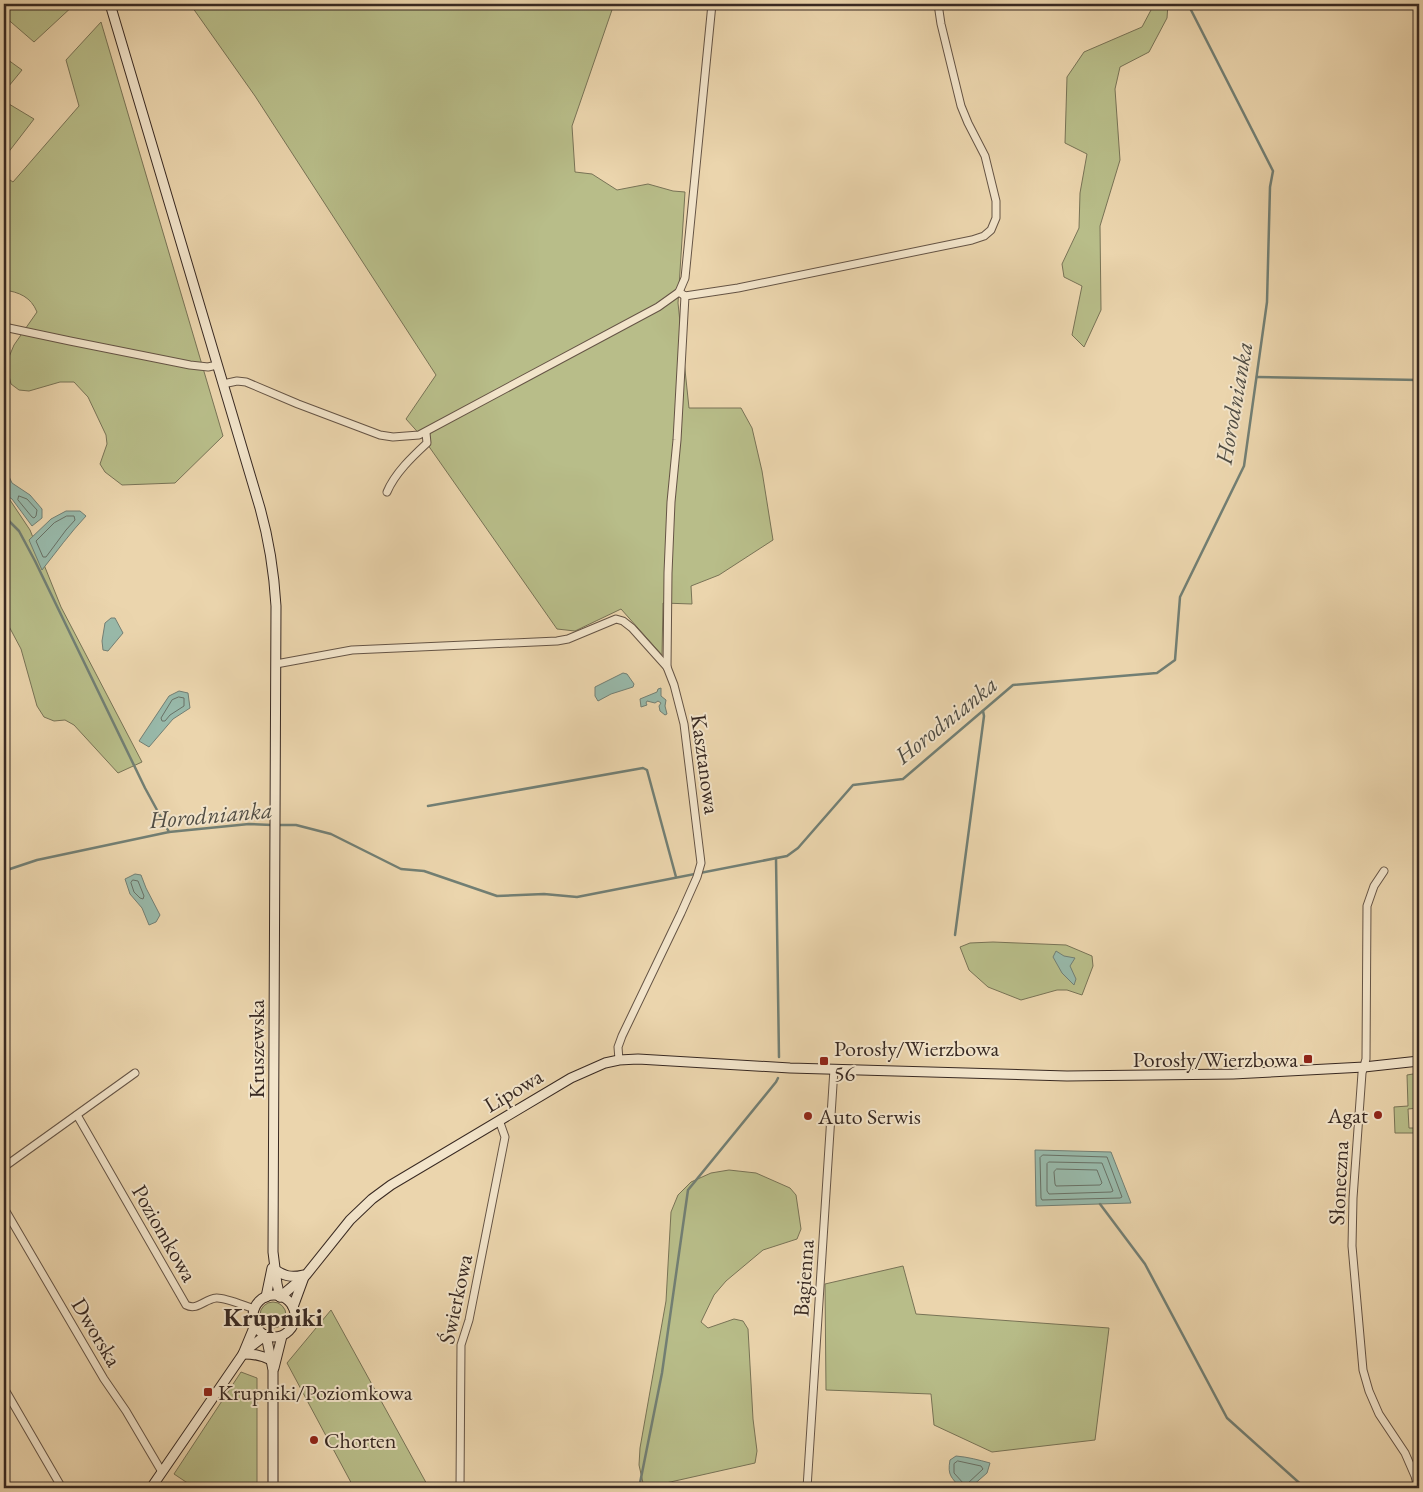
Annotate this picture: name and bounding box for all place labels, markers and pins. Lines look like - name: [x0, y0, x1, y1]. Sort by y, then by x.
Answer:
- place label: Porosły/Wierzbowa 56: [834, 1034, 999, 1088]
- place label: Porosły/Wierzbowa: [1133, 1045, 1298, 1074]
- marker: Porosły/Wierzbowa: [1302, 1053, 1314, 1065]
- marker: Porosły/Wierzbowa 56: [818, 1055, 830, 1067]
- place label: Agat: [1327, 1101, 1368, 1130]
- place label: Auto Serwis: [817, 1102, 921, 1131]
- marker: Agat: [1372, 1109, 1384, 1121]
- marker: Auto Serwis: [802, 1110, 814, 1122]
- place label: Krupniki/Poziomkowa: [218, 1378, 413, 1407]
- marker: Krupniki/Poziomkowa: [202, 1386, 214, 1398]
- place label: Chorten: [324, 1426, 397, 1455]
- marker: Chorten: [308, 1434, 320, 1446]

